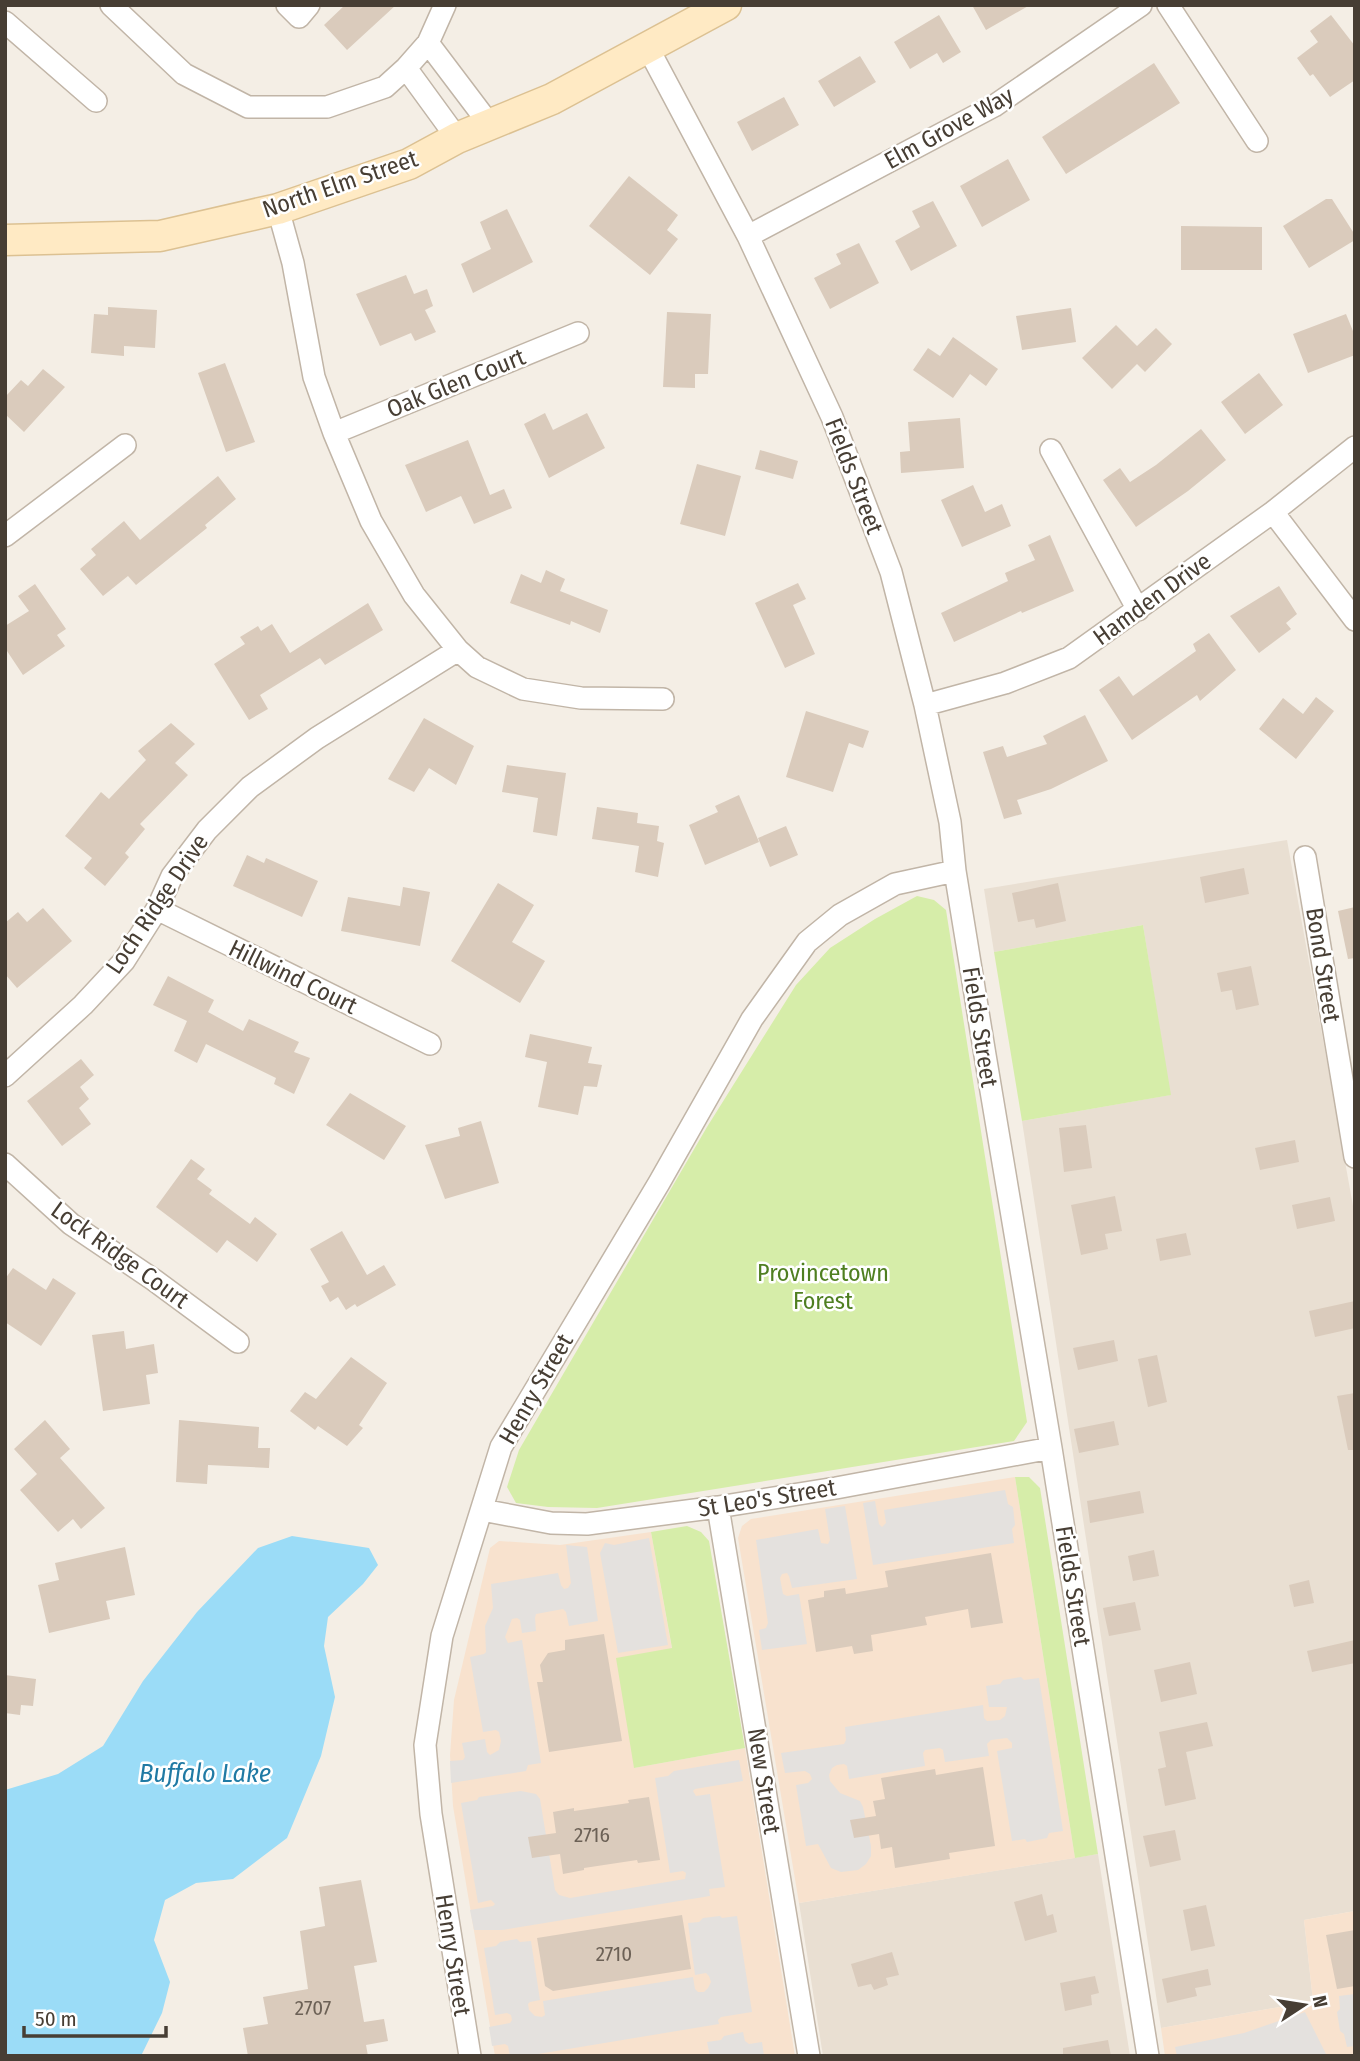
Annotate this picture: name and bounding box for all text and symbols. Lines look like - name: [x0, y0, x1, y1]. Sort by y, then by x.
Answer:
- street label: Elm Grove Way: [880, 81, 1019, 175]
- street label: North Elm Street: [259, 144, 421, 224]
- street label: Oak Glen Court: [383, 342, 529, 423]
- street label: Fields Street: [819, 414, 889, 538]
- street label: Hamden Drive: [1088, 547, 1216, 651]
- street label: Loch Ridge Drive: [100, 829, 214, 979]
- street label: Bond Street: [1300, 906, 1346, 1025]
- street label: Hillwind Court: [224, 934, 362, 1020]
- street label: Fields Street: [957, 965, 1003, 1089]
- street label: Lock Ridge Court: [46, 1196, 194, 1314]
- park label: Provincetown Forest: [757, 1259, 889, 1315]
- street label: Henry Street: [493, 1329, 579, 1449]
- street label: St Leo's Street: [696, 1473, 838, 1523]
- street label: Fields Street: [1050, 1524, 1096, 1648]
- street label: New Street: [742, 1726, 786, 1836]
- water label: Buffalo Lake: [139, 1758, 271, 1789]
- house number: 2716: [574, 1822, 610, 1848]
- street label: Henry Street: [430, 1892, 476, 2018]
- house number: 2710: [596, 1941, 632, 1967]
- north arrow: [1269, 1970, 1339, 2040]
- scale bar: [24, 1994, 166, 2038]
- text: N: [1308, 1994, 1333, 2010]
- house number: 2707: [295, 1995, 331, 2021]
- text: 50 m: [35, 2006, 77, 2032]

